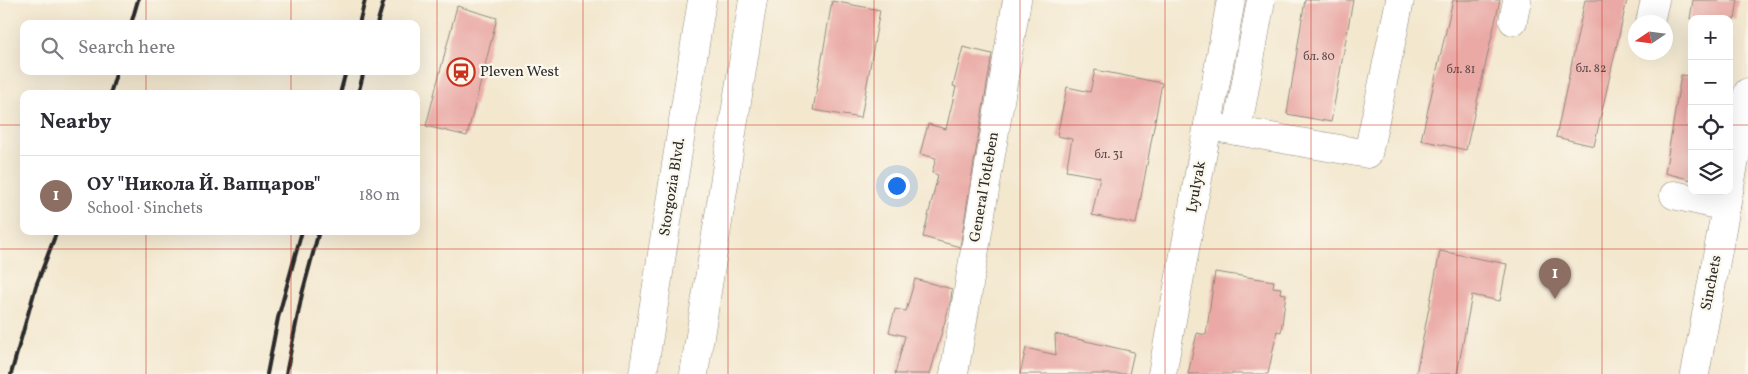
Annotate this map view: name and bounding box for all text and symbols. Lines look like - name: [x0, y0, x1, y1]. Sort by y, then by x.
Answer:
- north arrow: [1628, 15, 1673, 60]
- map controls: [1688, 15, 1733, 195]
- button: +: [1688, 15, 1733, 60]
- search box: [20, 20, 420, 75]
- icon: search: [38, 34, 66, 62]
- text: Search here: [78, 35, 175, 61]
- house number: бл. 80: [1303, 49, 1335, 65]
- station icon: Pleven West: [446, 57, 476, 87]
- button: −: [1688, 60, 1733, 105]
- house number: бл. 82: [1576, 61, 1606, 77]
- place label: Pleven West: [480, 62, 559, 83]
- house number: бл. 81: [1447, 62, 1475, 78]
- button: locate: [1688, 105, 1733, 150]
- text: Nearby: [40, 108, 111, 137]
- street label: General Totleben: [965, 130, 1005, 244]
- street label: Storgozia Blvd.: [655, 136, 691, 238]
- house number: бл. 31: [1095, 147, 1123, 163]
- button: layers: [1688, 150, 1733, 195]
- street label: Lyulyak: [1182, 159, 1212, 215]
- text: ОУ "Никола Й. Вапцаров": [87, 172, 321, 198]
- your location: [884, 173, 910, 199]
- text: 1: [53, 185, 59, 207]
- text: 180 m: [359, 185, 400, 207]
- text: School · Sinchets: [87, 198, 203, 220]
- street label: Sinchets: [1696, 254, 1728, 312]
- pin: 1: [1539, 258, 1571, 299]

